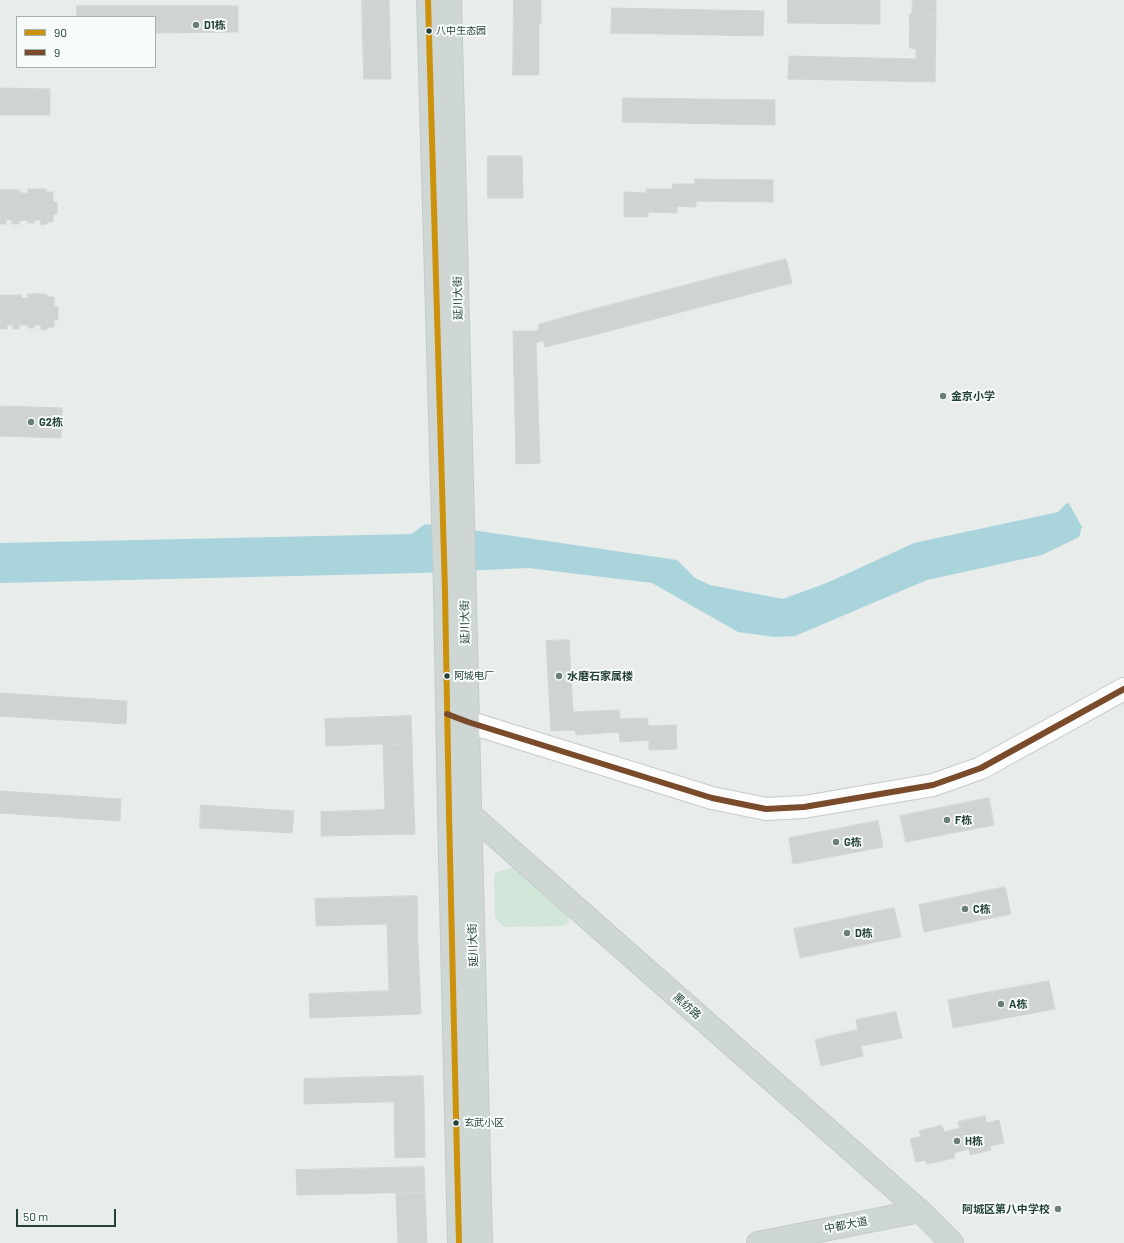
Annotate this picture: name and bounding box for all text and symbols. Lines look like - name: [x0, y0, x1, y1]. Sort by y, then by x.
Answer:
- legend: [16, 16, 156, 68]
- place label: D1栋: [204, 18, 226, 32]
- marker: D1栋: [191, 20, 201, 30]
- text: 90: [54, 25, 67, 39]
- place label: 八中生态园: [436, 25, 486, 37]
- marker: 八中生态园: [424, 26, 434, 36]
- text: 9: [54, 45, 60, 59]
- street label: 延川大街: [451, 276, 465, 320]
- place label: 金京小学: [951, 389, 995, 403]
- marker: 金京小学: [938, 391, 948, 401]
- place label: G2栋: [39, 415, 63, 429]
- marker: G2栋: [26, 417, 36, 427]
- street label: 延川大街: [458, 600, 472, 644]
- place label: 水磨石家属楼: [567, 669, 633, 683]
- place label: 阿城电厂: [454, 670, 494, 682]
- marker: 阿城电厂: [442, 671, 452, 681]
- marker: 水磨石家属楼: [554, 671, 564, 681]
- place label: F栋: [955, 813, 972, 827]
- marker: F栋: [942, 815, 952, 825]
- place label: G栋: [844, 835, 862, 849]
- marker: G栋: [831, 837, 841, 847]
- place label: C栋: [973, 902, 991, 916]
- marker: C栋: [960, 904, 970, 914]
- street label: 延川大街: [466, 923, 480, 967]
- place label: D栋: [855, 926, 873, 940]
- marker: D栋: [842, 928, 852, 938]
- street label: 黑纺路: [670, 990, 704, 1022]
- place label: A栋: [1009, 997, 1027, 1011]
- marker: A栋: [996, 999, 1006, 1009]
- place label: 玄武小区: [464, 1117, 504, 1129]
- marker: 玄武小区: [451, 1118, 461, 1128]
- place label: H栋: [965, 1134, 983, 1148]
- marker: H栋: [952, 1136, 962, 1146]
- scale bar: [18, 1201, 118, 1227]
- place label: 阿城区第八中学校: [962, 1202, 1050, 1216]
- marker: 阿城区第八中学校: [1053, 1204, 1063, 1214]
- text: 50 m: [23, 1209, 48, 1223]
- street label: 中都大道: [823, 1214, 869, 1236]

